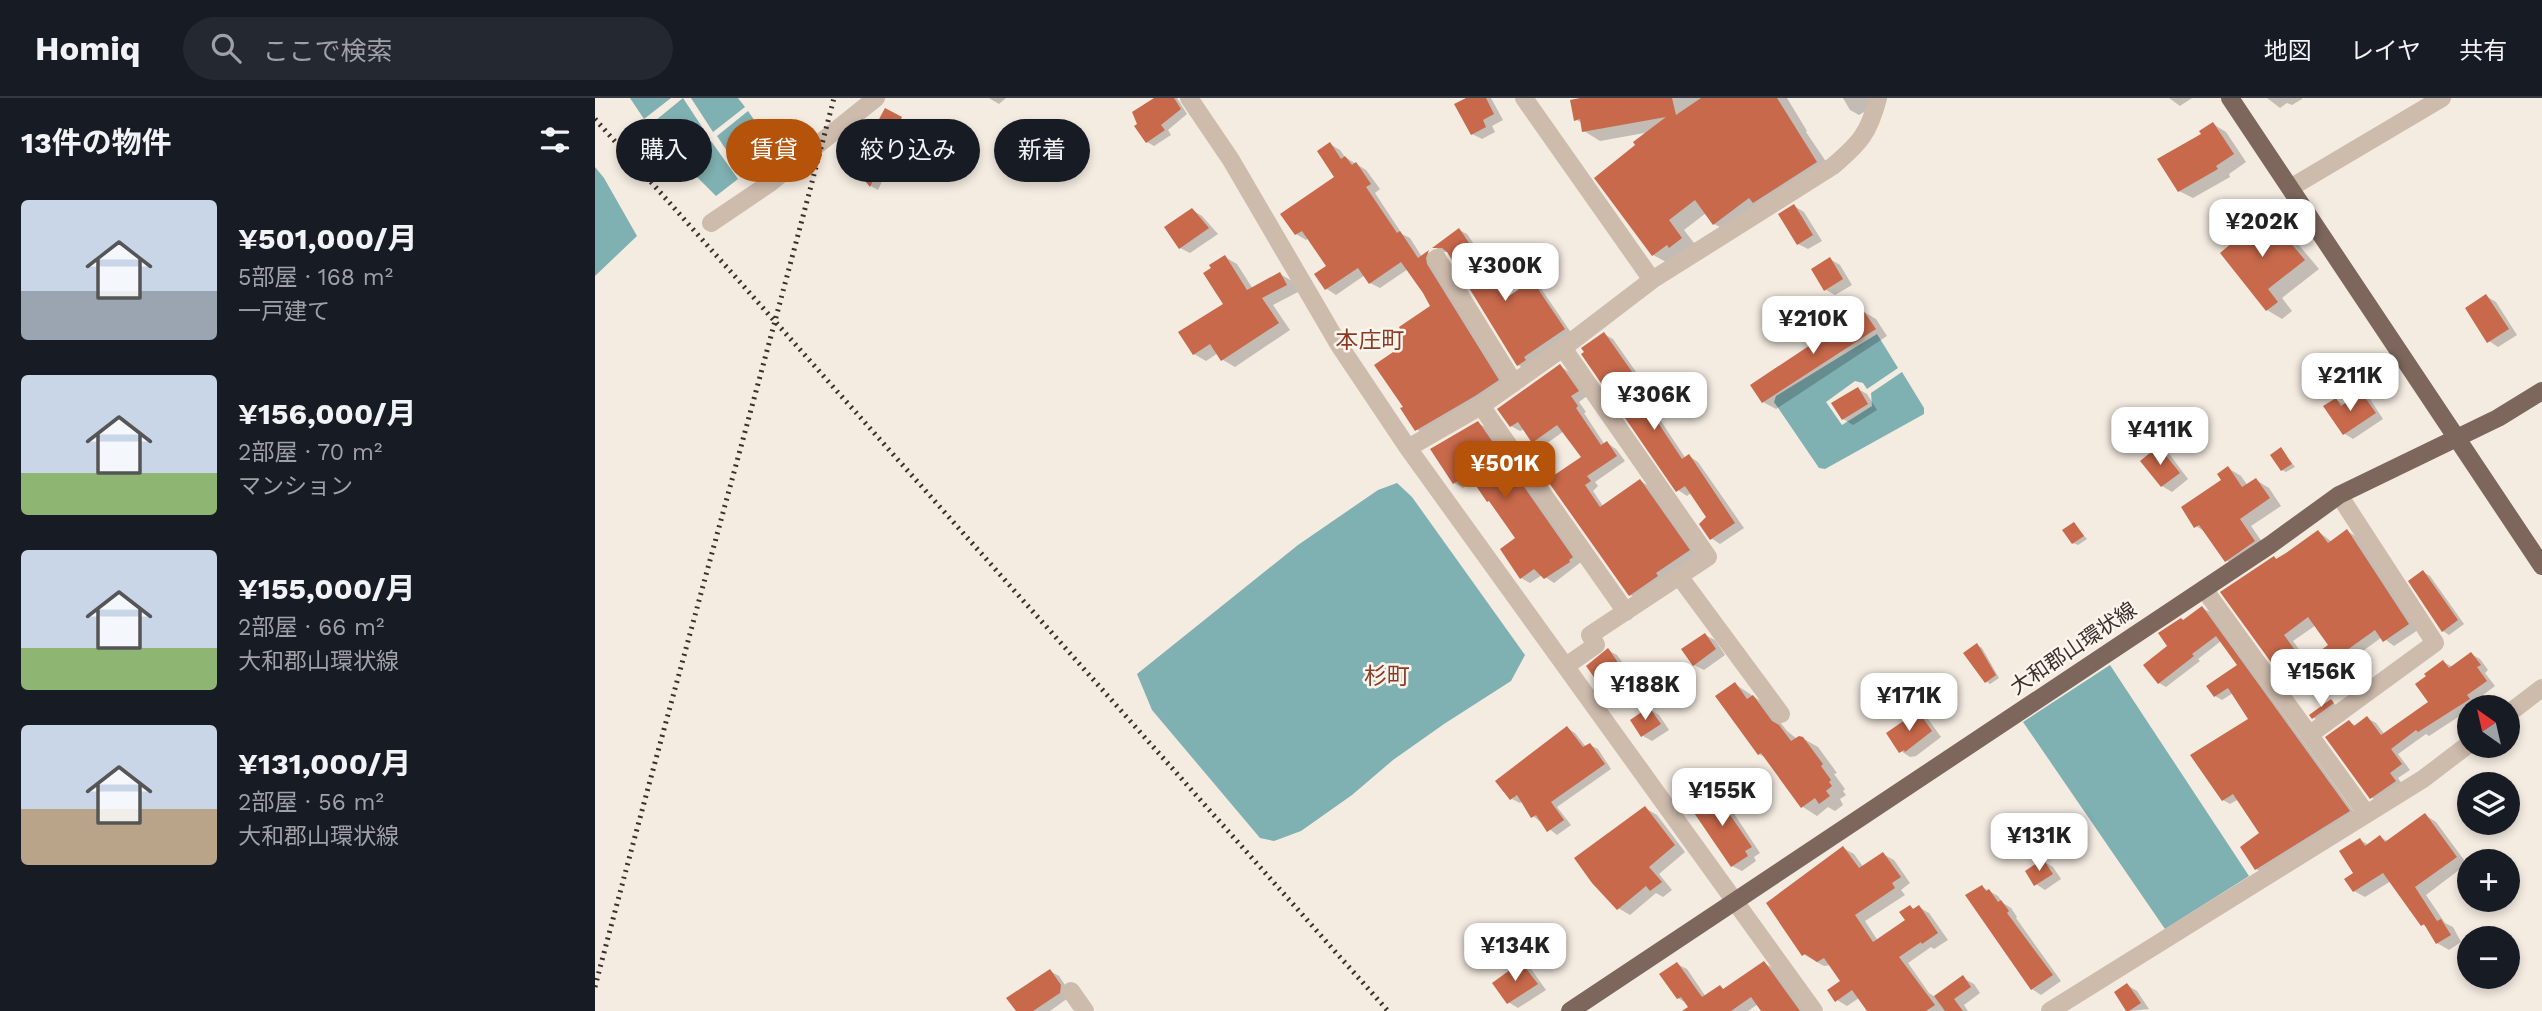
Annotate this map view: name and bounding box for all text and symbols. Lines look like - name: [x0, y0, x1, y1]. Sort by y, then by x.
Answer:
- search box: [183, 17, 673, 80]
- text: Homiq: [35, 29, 141, 68]
- icon: search: [207, 29, 245, 67]
- text: ここで検索: [263, 36, 393, 66]
- text: 地図: [2264, 37, 2312, 65]
- text: レイヤ: [2350, 37, 2421, 65]
- text: 共有: [2459, 37, 2507, 65]
- chip: 購入: [616, 119, 712, 182]
- chip: 賃貸: [726, 119, 822, 182]
- chip: 絞り込み: [836, 119, 980, 182]
- chip: 新着: [994, 119, 1090, 182]
- icon: filters: [536, 121, 574, 159]
- text: 13件の物件: [21, 125, 172, 160]
- pin: ¥202K: [2213, 200, 2311, 259]
- text: ¥202K: [2225, 208, 2299, 235]
- text: ¥501,000/月: [238, 221, 417, 256]
- icon: home: [77, 228, 161, 312]
- pin: ¥300K: [1456, 244, 1554, 303]
- text: ¥300K: [1468, 252, 1542, 279]
- text: 5部屋 · 168 m²: [238, 264, 393, 291]
- pin: ¥210K: [1764, 296, 1862, 356]
- text: 一戸建て: [238, 298, 330, 325]
- text: ¥210K: [1778, 305, 1848, 332]
- district label: 本庄町: [1336, 327, 1405, 354]
- pin: ¥211K: [2301, 354, 2399, 413]
- text: ¥211K: [2318, 362, 2382, 389]
- pin: ¥306K: [1605, 372, 1703, 432]
- text: ¥306K: [1617, 381, 1691, 408]
- text: ¥156,000/月: [238, 396, 417, 431]
- icon: home: [77, 403, 161, 487]
- pin: ¥411K: [2111, 408, 2209, 467]
- text: ¥411K: [2127, 416, 2193, 443]
- text: 2部屋 · 70 m²: [238, 439, 382, 466]
- pin: ¥501K: [1456, 442, 1554, 501]
- text: ¥501K: [1470, 450, 1540, 477]
- text: マンション: [238, 473, 353, 500]
- text: ¥155,000/月: [238, 571, 416, 606]
- icon: home: [77, 578, 161, 662]
- street label: 大和郡山環状線: [2005, 597, 2141, 699]
- text: 2部屋 · 66 m²: [238, 614, 384, 641]
- text: 大和郡山環状線: [238, 648, 399, 675]
- pin: ¥156K: [2272, 650, 2370, 709]
- text: ¥156K: [2287, 658, 2355, 685]
- pin: ¥188K: [1596, 662, 1694, 722]
- district label: 杉町: [1364, 663, 1410, 690]
- text: ¥188K: [1610, 671, 1680, 698]
- pin: ¥171K: [1860, 674, 1958, 733]
- text: ¥171K: [1876, 682, 1942, 709]
- north arrow: [2457, 695, 2520, 758]
- map controls: [2457, 695, 2520, 989]
- text: ¥131,000/月: [238, 746, 411, 781]
- icon: home: [77, 753, 161, 837]
- pin: ¥155K: [1673, 768, 1771, 828]
- button: layers: [2457, 772, 2520, 835]
- text: ¥155K: [1688, 777, 1756, 804]
- text: 2部屋 · 56 m²: [238, 789, 384, 816]
- pin: ¥131K: [1990, 814, 2088, 873]
- text: ¥131K: [2007, 822, 2071, 849]
- text: 大和郡山環状線: [238, 823, 399, 850]
- button: +: [2457, 849, 2520, 912]
- pin: ¥134K: [1466, 924, 1564, 983]
- button: −: [2457, 926, 2520, 989]
- text: ¥134K: [1480, 932, 1550, 959]

